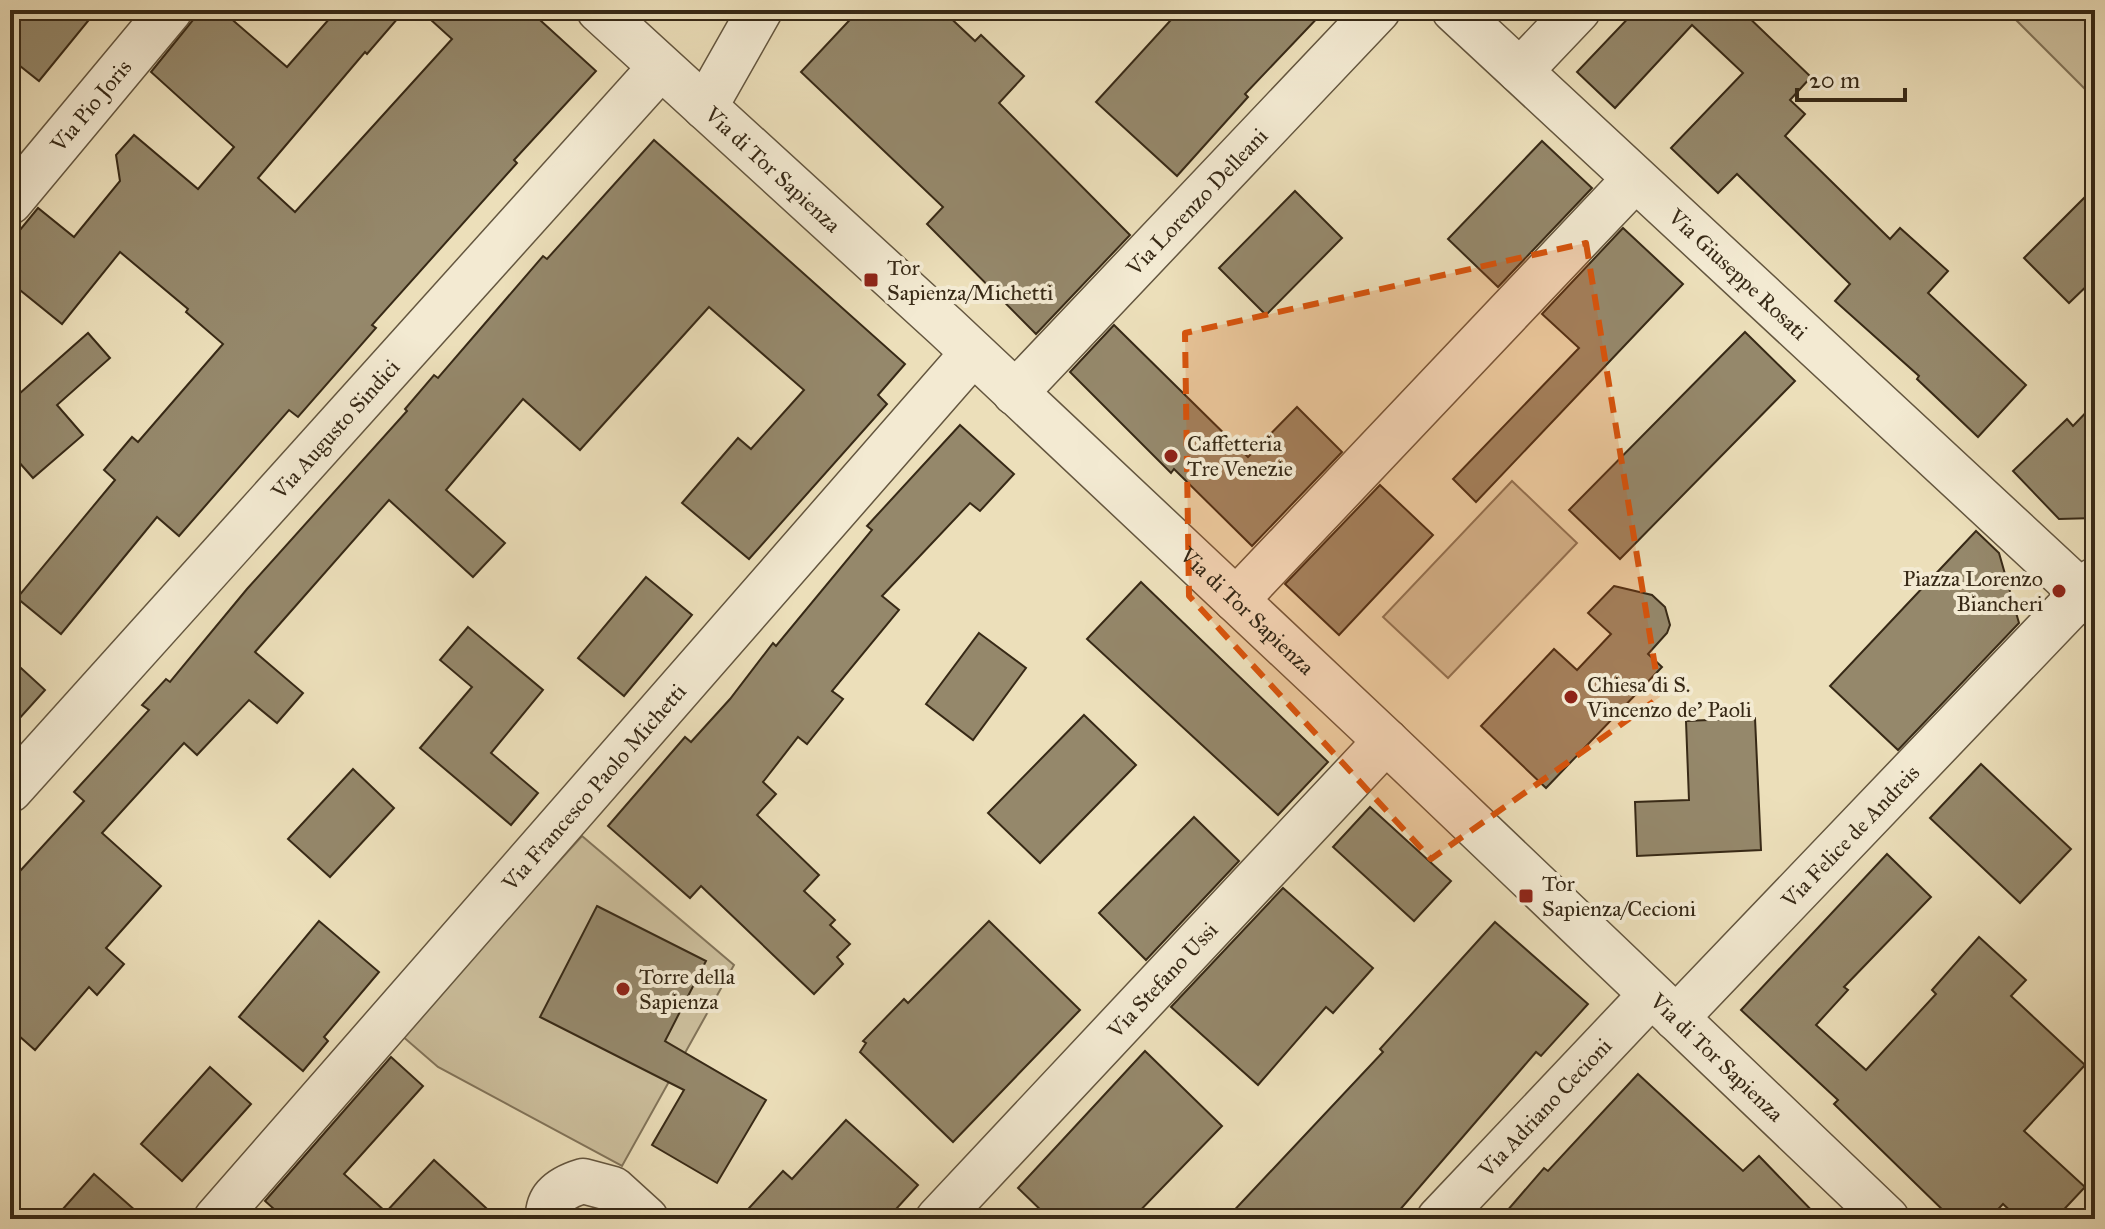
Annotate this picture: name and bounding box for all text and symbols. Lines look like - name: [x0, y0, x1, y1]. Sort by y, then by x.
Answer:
- scale bar: [1797, 52, 1905, 102]
- street label: Via Pio Joris: [44, 54, 137, 158]
- text: 20 m: [1809, 65, 1860, 95]
- street label: Via di Tor Sapienza: [699, 100, 847, 238]
- street label: Via Lorenzo Delleani: [1120, 122, 1273, 281]
- street label: Via Giuseppe Rosati: [1662, 202, 1814, 345]
- place label: Tor Sapienza/Michetti: [887, 254, 1053, 306]
- marker: Tor Sapienza/Michetti: [862, 271, 880, 289]
- street label: Via Augusto Sindici: [265, 353, 405, 505]
- place label: Caffetteria Tre Venezie: [1187, 430, 1293, 482]
- marker: Caffetteria Tre Venezie: [1162, 447, 1180, 465]
- street label: Via di Tor Sapienza: [1174, 541, 1321, 681]
- place label: Piazza Lorenzo Biancheri: [1903, 565, 2043, 617]
- marker: Piazza Lorenzo Biancheri: [2050, 582, 2068, 600]
- place label: Chiesa di S. Vincenzo de’ Paoli: [1586, 671, 1752, 723]
- street label: Via Francesco Paolo Michetti: [495, 678, 691, 897]
- marker: Chiesa di S. Vincenzo de’ Paoli: [1562, 688, 1580, 706]
- street label: Via Felice de Andreis: [1775, 759, 1925, 914]
- place label: Tor Sapienza/Cecioni: [1542, 870, 1696, 922]
- marker: Tor Sapienza/Cecioni: [1517, 887, 1535, 905]
- street label: Via Stefano Ussi: [1101, 916, 1223, 1044]
- place label: Torre della Sapienza: [639, 963, 736, 1015]
- marker: Torre della Sapienza: [614, 980, 632, 998]
- street label: Via di Tor Sapienza: [1644, 986, 1790, 1127]
- street label: Via Adriano Cecioni: [1472, 1032, 1617, 1183]

